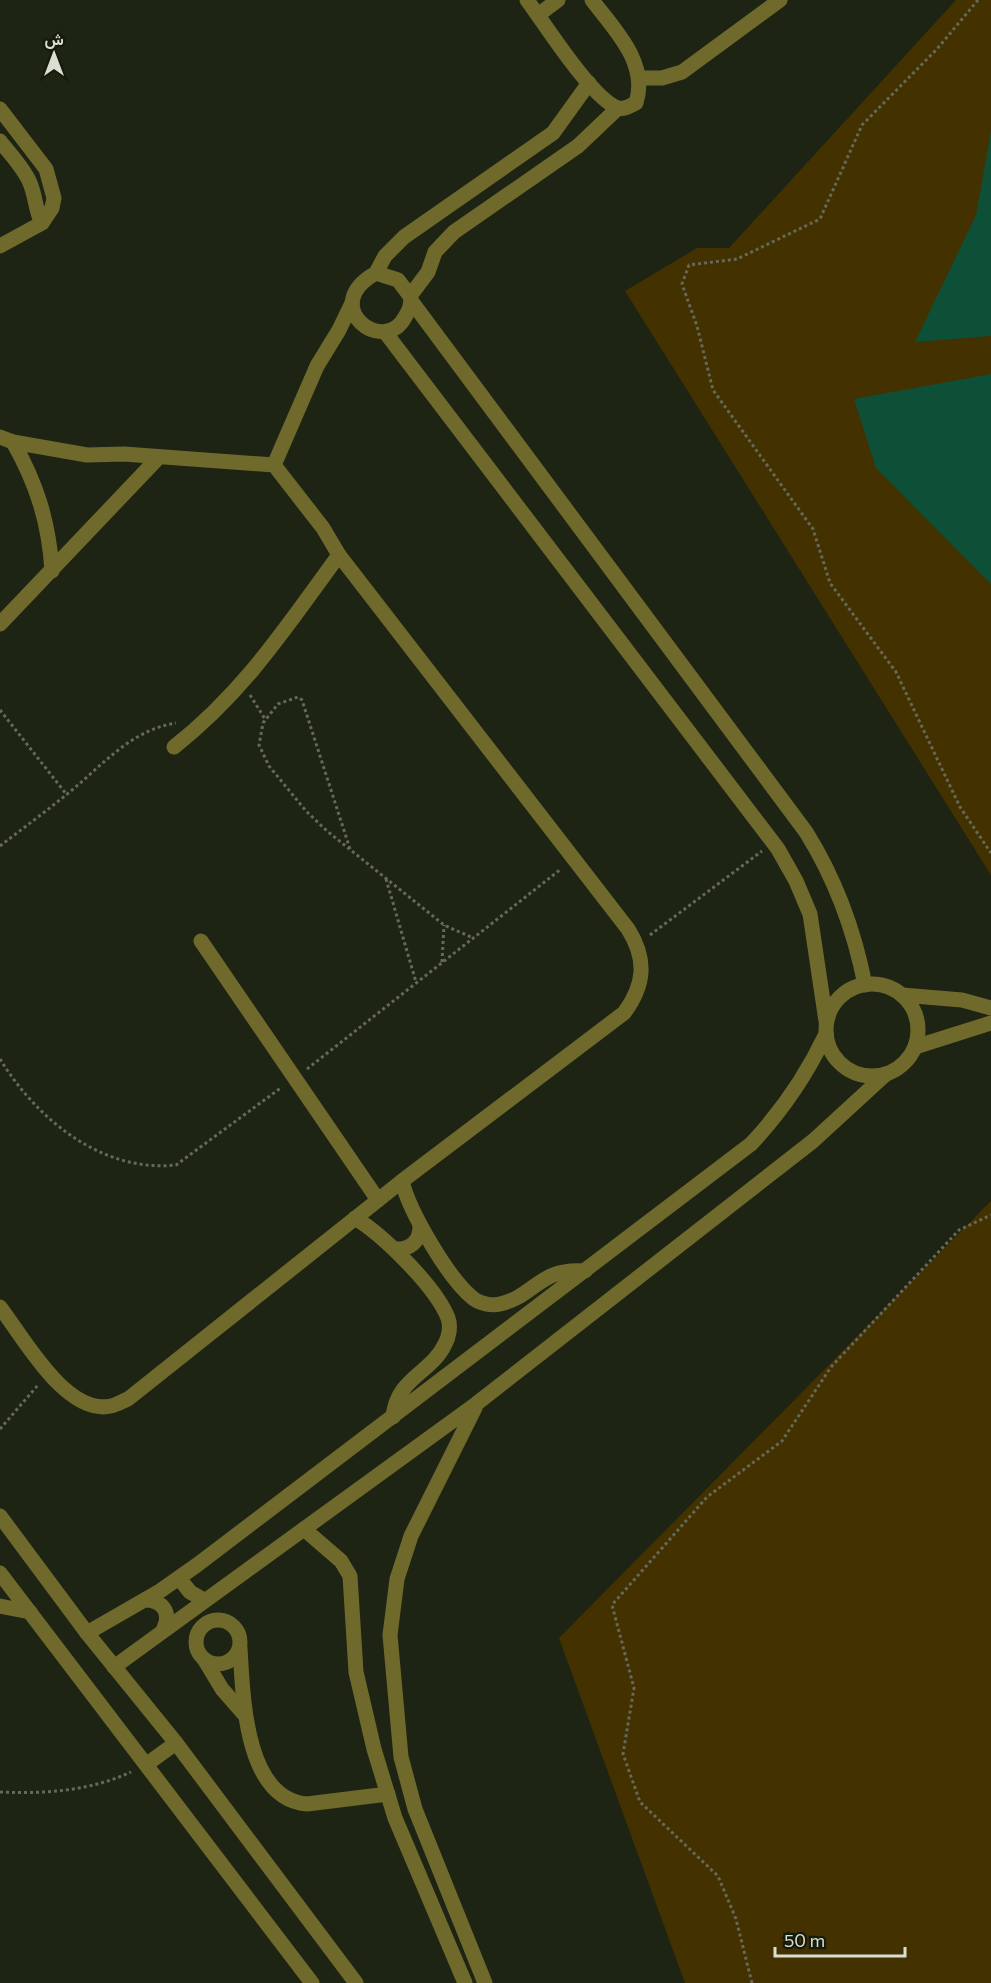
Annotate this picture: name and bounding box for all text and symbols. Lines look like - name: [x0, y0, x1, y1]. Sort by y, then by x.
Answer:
- north arrow: [24, 24, 84, 84]
- text: ش: [44, 29, 64, 49]
- scale bar: [775, 1920, 906, 1958]
- text: 50 m: [784, 1929, 825, 1951]

